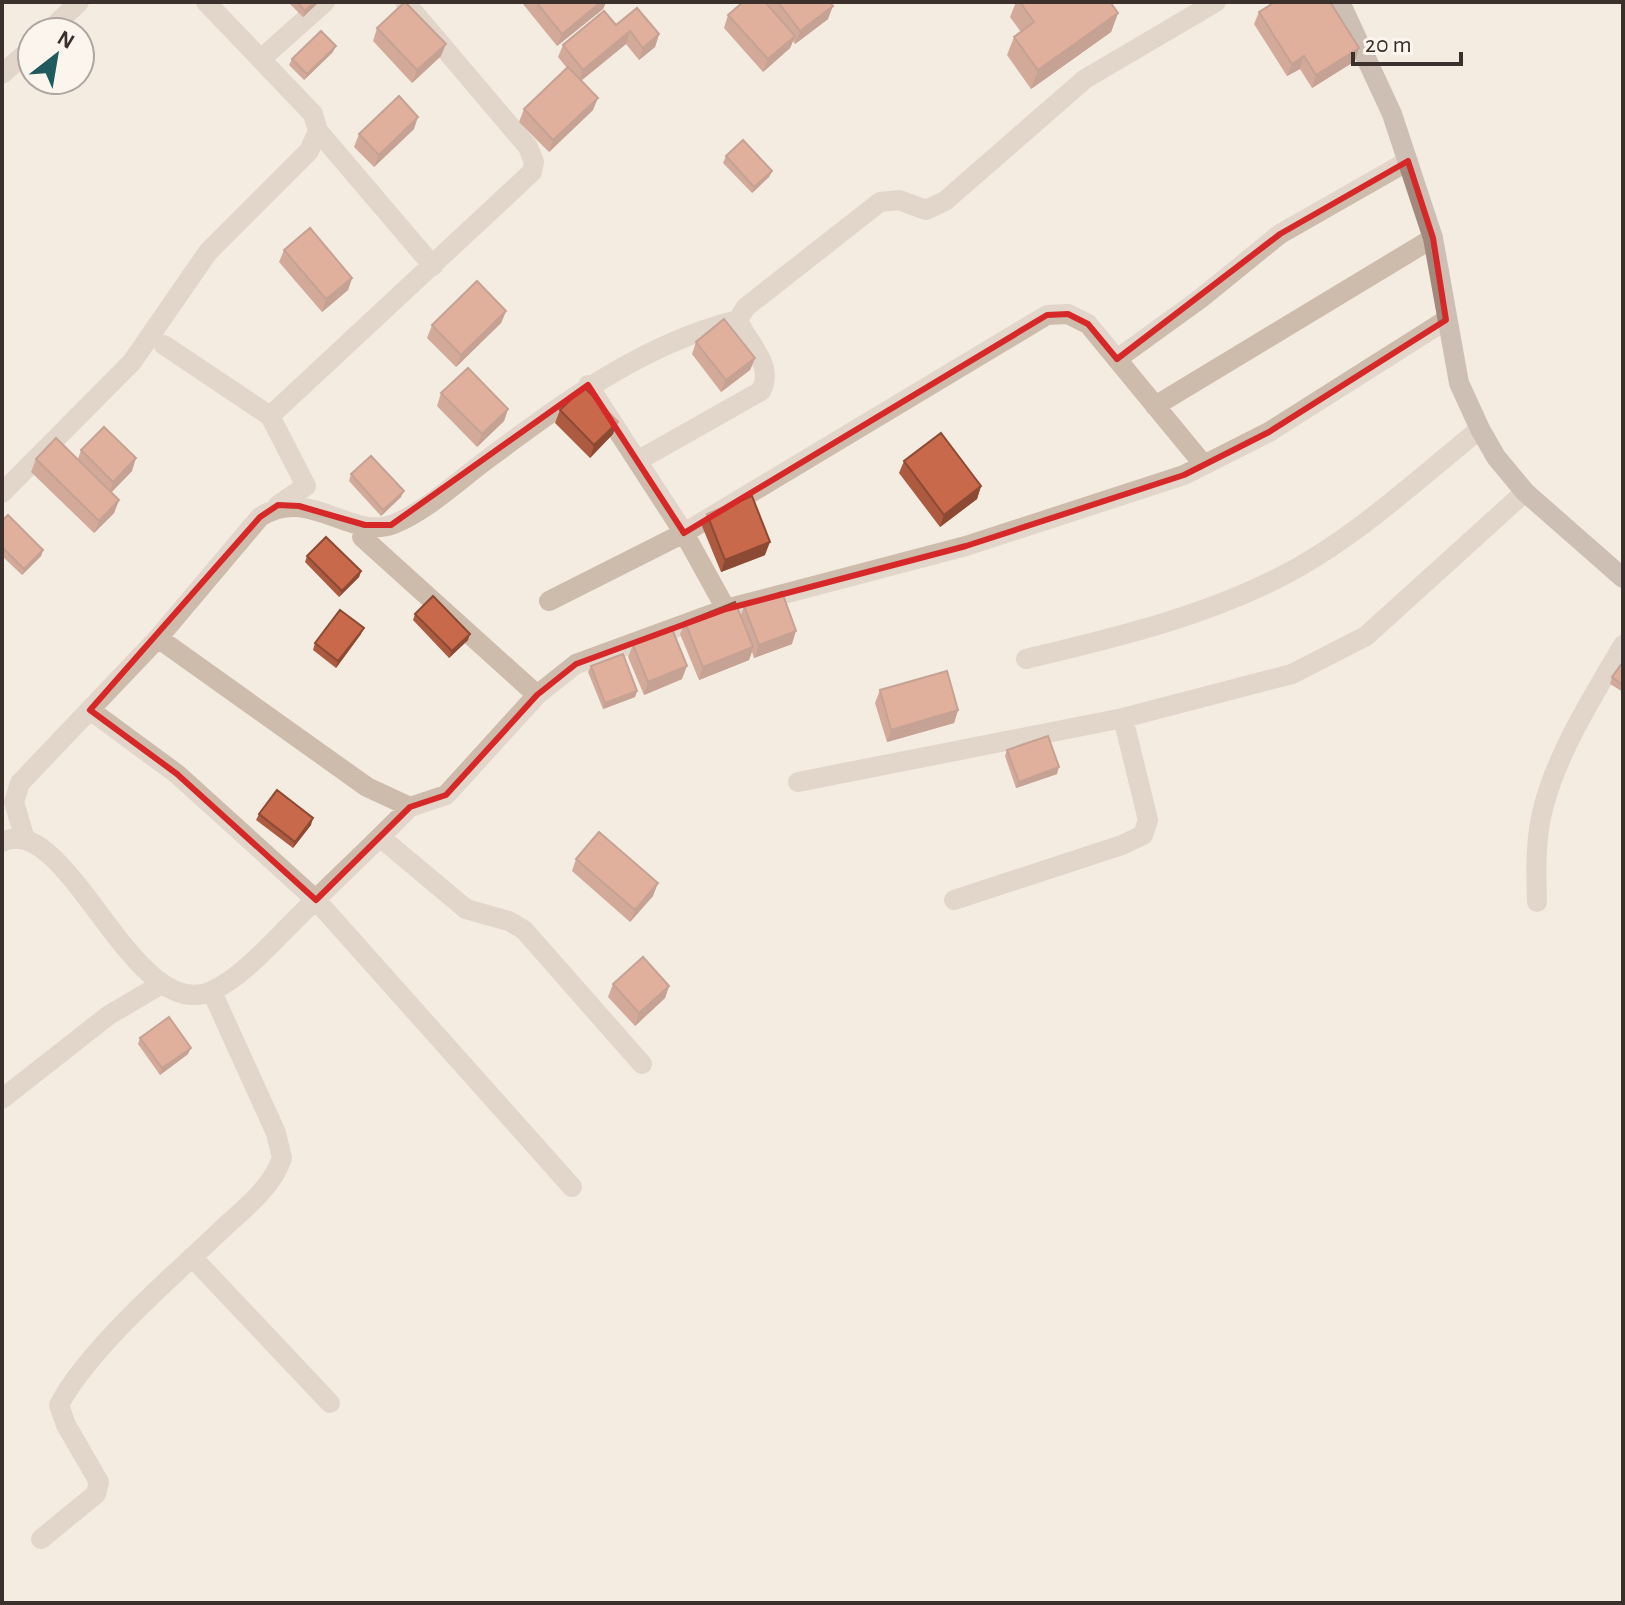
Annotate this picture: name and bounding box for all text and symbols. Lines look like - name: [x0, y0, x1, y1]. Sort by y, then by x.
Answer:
- north arrow: [16, 16, 96, 96]
- scale bar: [1353, 16, 1461, 66]
- text: N: [54, 26, 78, 53]
- text: 20 m: [1365, 33, 1412, 57]

